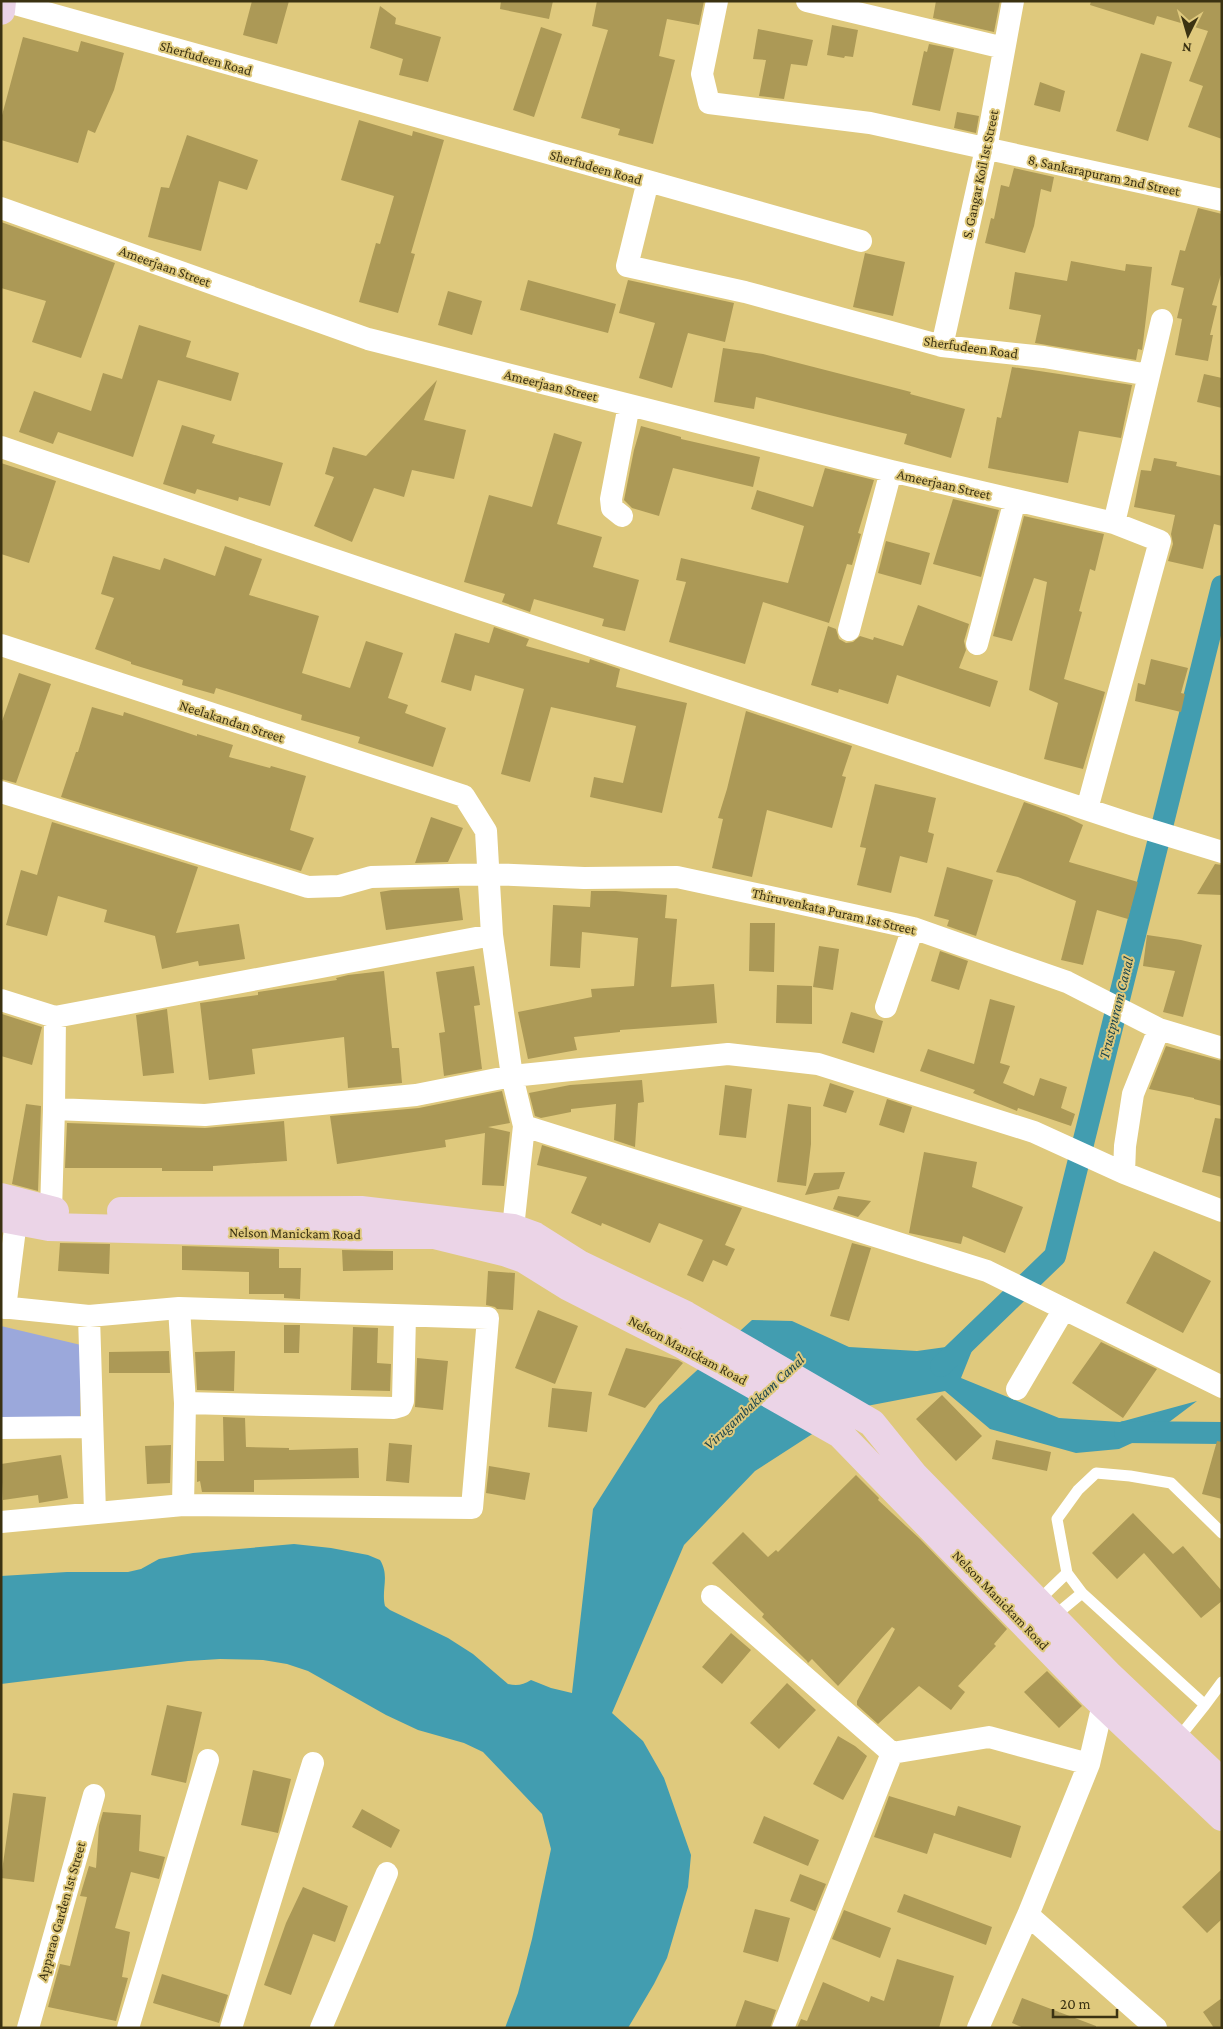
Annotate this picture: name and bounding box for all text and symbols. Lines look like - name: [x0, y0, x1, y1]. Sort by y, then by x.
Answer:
- north arrow: [1163, 10, 1213, 60]
- street label: Sherfudeen Road: [158, 37, 254, 79]
- text: N: [1181, 40, 1192, 56]
- street label: S. Gangar Koil 1st Street: [959, 108, 1002, 240]
- street label: Sherfudeen Road: [548, 146, 644, 188]
- street label: 8, Sankarapuram 2nd Street: [1027, 151, 1182, 199]
- street label: Ameerjaan Street: [117, 242, 213, 291]
- street label: Sherfudeen Road: [923, 332, 1020, 362]
- street label: Ameerjaan Street: [502, 366, 600, 405]
- street label: Ameerjaan Street: [895, 465, 993, 504]
- street label: Neelakandan Street: [178, 697, 287, 746]
- street label: Thiruvenkata Puram 1st Street: [751, 884, 918, 938]
- water label: Trustpuram Canal: [1096, 955, 1137, 1061]
- street label: Nelson Manickam Road: [229, 1224, 362, 1242]
- street label: Nelson Manickam Road: [626, 1312, 751, 1388]
- water label: Virugambakkam Canal: [700, 1351, 808, 1453]
- street label: Nelson Manickam Road: [949, 1547, 1053, 1653]
- street label: Apparao Garden 1st Street: [33, 1839, 89, 1982]
- scale bar: [1053, 1986, 1117, 2018]
- text: 20 m: [1060, 1996, 1091, 2012]

